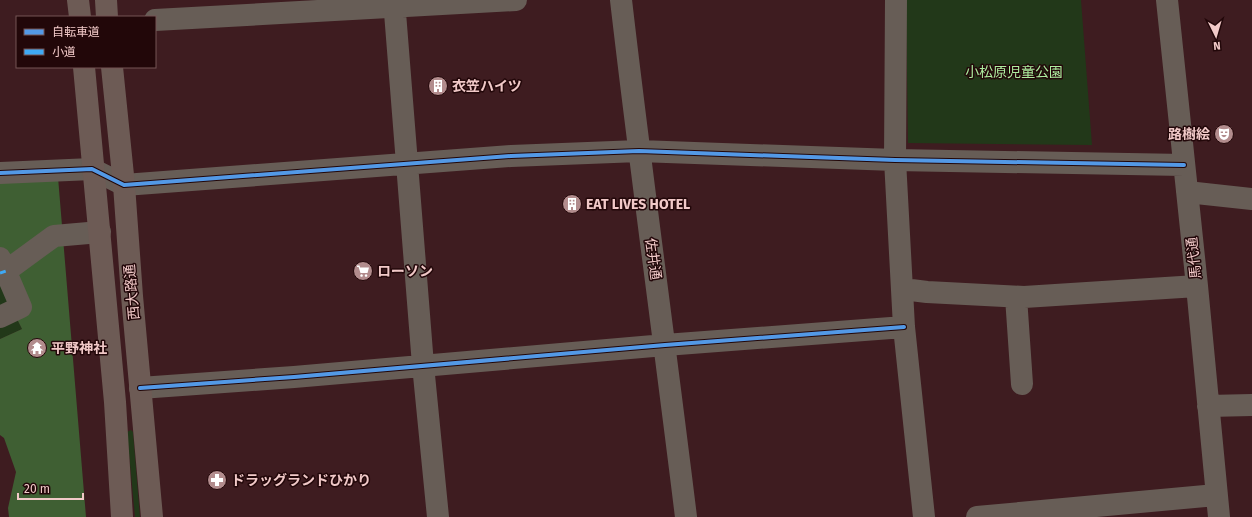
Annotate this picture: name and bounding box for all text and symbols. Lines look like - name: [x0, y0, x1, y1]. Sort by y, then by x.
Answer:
- legend: [16, 16, 156, 68]
- north arrow: [1196, 16, 1236, 56]
- text: 自転車道: [52, 25, 100, 39]
- text: N: [1213, 39, 1221, 52]
- text: 小道: [52, 45, 76, 59]
- park label: 小松原児童公園: [965, 64, 1063, 81]
- building icon: 衣笠ハイツ: [427, 75, 449, 97]
- place label: 衣笠ハイツ: [452, 78, 522, 95]
- theatre icon: 路樹絵: [1213, 123, 1235, 145]
- place label: 路樹絵: [1168, 126, 1210, 143]
- building icon: EAT LIVES HOTEL: [561, 193, 583, 215]
- place label: EAT LIVES HOTEL: [586, 196, 690, 213]
- street label: 馬代通: [1183, 236, 1205, 280]
- street label: 佐井通: [642, 237, 664, 281]
- supermarket icon: ローソン: [352, 260, 374, 282]
- street label: 西大路通: [121, 263, 143, 321]
- place label: ローソン: [377, 263, 433, 280]
- temple icon: 平野神社: [26, 337, 48, 359]
- place label: 平野神社: [51, 340, 107, 357]
- pharmacy icon: ドラッグランドひかり: [206, 469, 228, 491]
- place label: ドラッグランドひかり: [231, 472, 371, 489]
- scale bar: [18, 475, 83, 501]
- text: 20 m: [24, 482, 50, 496]

